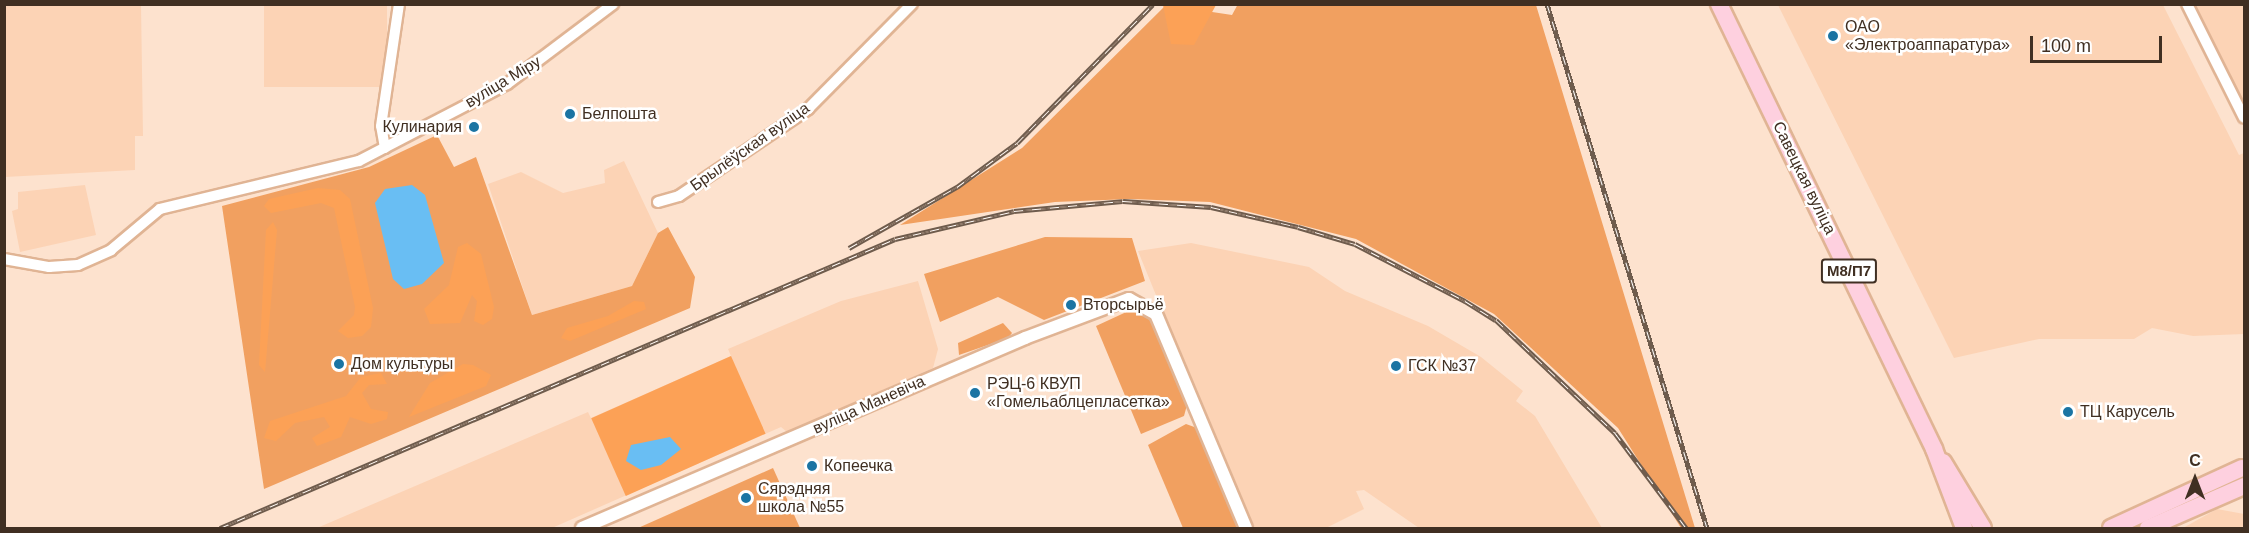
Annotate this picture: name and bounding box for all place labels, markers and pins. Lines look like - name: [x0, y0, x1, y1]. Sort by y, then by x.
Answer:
- place label: ОАО «Электроаппаратура»: [1845, 17, 2010, 55]
- marker: ОАО «Электроаппаратура»: [1826, 29, 1840, 43]
- place label: Белпошта: [582, 104, 657, 124]
- marker: Белпошта: [563, 107, 577, 121]
- place label: Кулинария: [383, 117, 462, 137]
- marker: Кулинария: [467, 120, 481, 134]
- place label: Вторсырьё: [1083, 295, 1164, 315]
- marker: Вторсырьё: [1064, 298, 1078, 312]
- place label: Дом культуры: [351, 354, 453, 374]
- place label: ГСК №37: [1408, 356, 1476, 376]
- marker: Дом культуры: [332, 357, 346, 371]
- marker: ГСК №37: [1389, 359, 1403, 373]
- place label: РЭЦ-6 КВУП «Гомельаблцепласетка»: [987, 374, 1170, 412]
- marker: РЭЦ-6 КВУП «Гомельаблцепласетка»: [968, 386, 982, 400]
- place label: ТЦ Карусель: [2080, 402, 2175, 422]
- marker: ТЦ Карусель: [2061, 405, 2075, 419]
- place label: Копеечка: [824, 456, 893, 476]
- marker: Копеечка: [805, 459, 819, 473]
- place label: Сярэдняя школа №55: [758, 479, 844, 517]
- marker: Сярэдняя школа №55: [739, 491, 753, 505]

